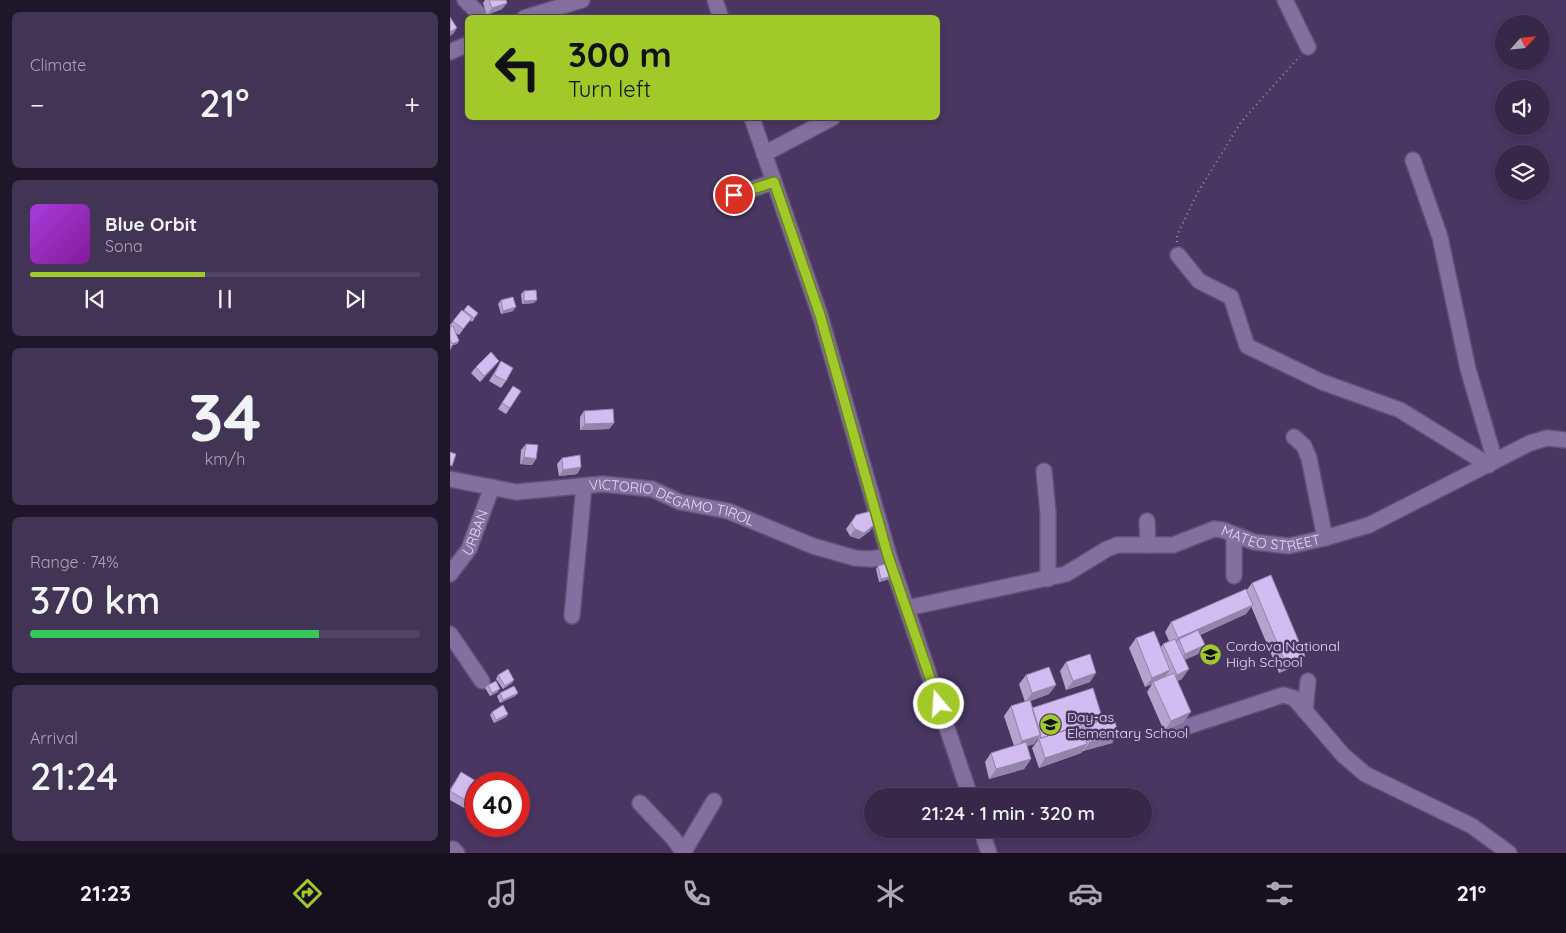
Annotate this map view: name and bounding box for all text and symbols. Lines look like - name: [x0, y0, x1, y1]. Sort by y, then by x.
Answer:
- north arrow: [1495, 15, 1550, 70]
- map controls: [1495, 15, 1550, 200]
- text: 300 m: [568, 32, 672, 76]
- icon: left: [485, 35, 550, 100]
- text: Climate: [30, 55, 86, 75]
- text: Turn left: [568, 75, 651, 103]
- text: 21°: [199, 79, 249, 127]
- button: sound: [1495, 80, 1550, 135]
- text: −: [30, 87, 45, 122]
- text: +: [404, 87, 420, 122]
- button: layers: [1495, 145, 1550, 200]
- pin: [713, 174, 755, 216]
- icon: arrive: [720, 181, 748, 209]
- text: Blue Orbit: [105, 212, 197, 236]
- text: Sona: [105, 236, 143, 256]
- icon: previous: [81, 285, 109, 313]
- icon: pause: [211, 285, 239, 313]
- icon: next: [341, 285, 369, 313]
- text: 34: [188, 376, 262, 457]
- text: km/h: [205, 449, 245, 469]
- street label: VICTORIO DEGAMO TIROL: [588, 475, 758, 530]
- street label: URBAN: [458, 507, 492, 559]
- street label: MATEO STREET: [1219, 521, 1322, 555]
- text: Range · 74%: [30, 552, 119, 572]
- text: 370 km: [30, 576, 160, 624]
- place label: Cordova National High School: [1226, 637, 1340, 671]
- school or university icon: Cordova National High School: [1198, 642, 1222, 666]
- position arrow: [912, 677, 964, 729]
- place label: Day-as Elementary School: [1067, 708, 1188, 742]
- school or university icon: Day-as Elementary School: [1039, 713, 1063, 737]
- text: Arrival: [30, 728, 78, 748]
- text: 21:24: [30, 752, 118, 800]
- speed limit sign: 40: [465, 772, 530, 837]
- text: 21:24 · 1 min · 320 m: [921, 801, 1095, 825]
- icon: directions: [290, 876, 325, 911]
- icon: music: [485, 876, 520, 911]
- icon: phone: [679, 876, 714, 911]
- icon: climate: [873, 876, 908, 911]
- icon: car: [1068, 876, 1103, 911]
- icon: filters: [1262, 876, 1297, 911]
- text: 21:23: [80, 879, 131, 907]
- text: 21°: [1457, 879, 1486, 907]

